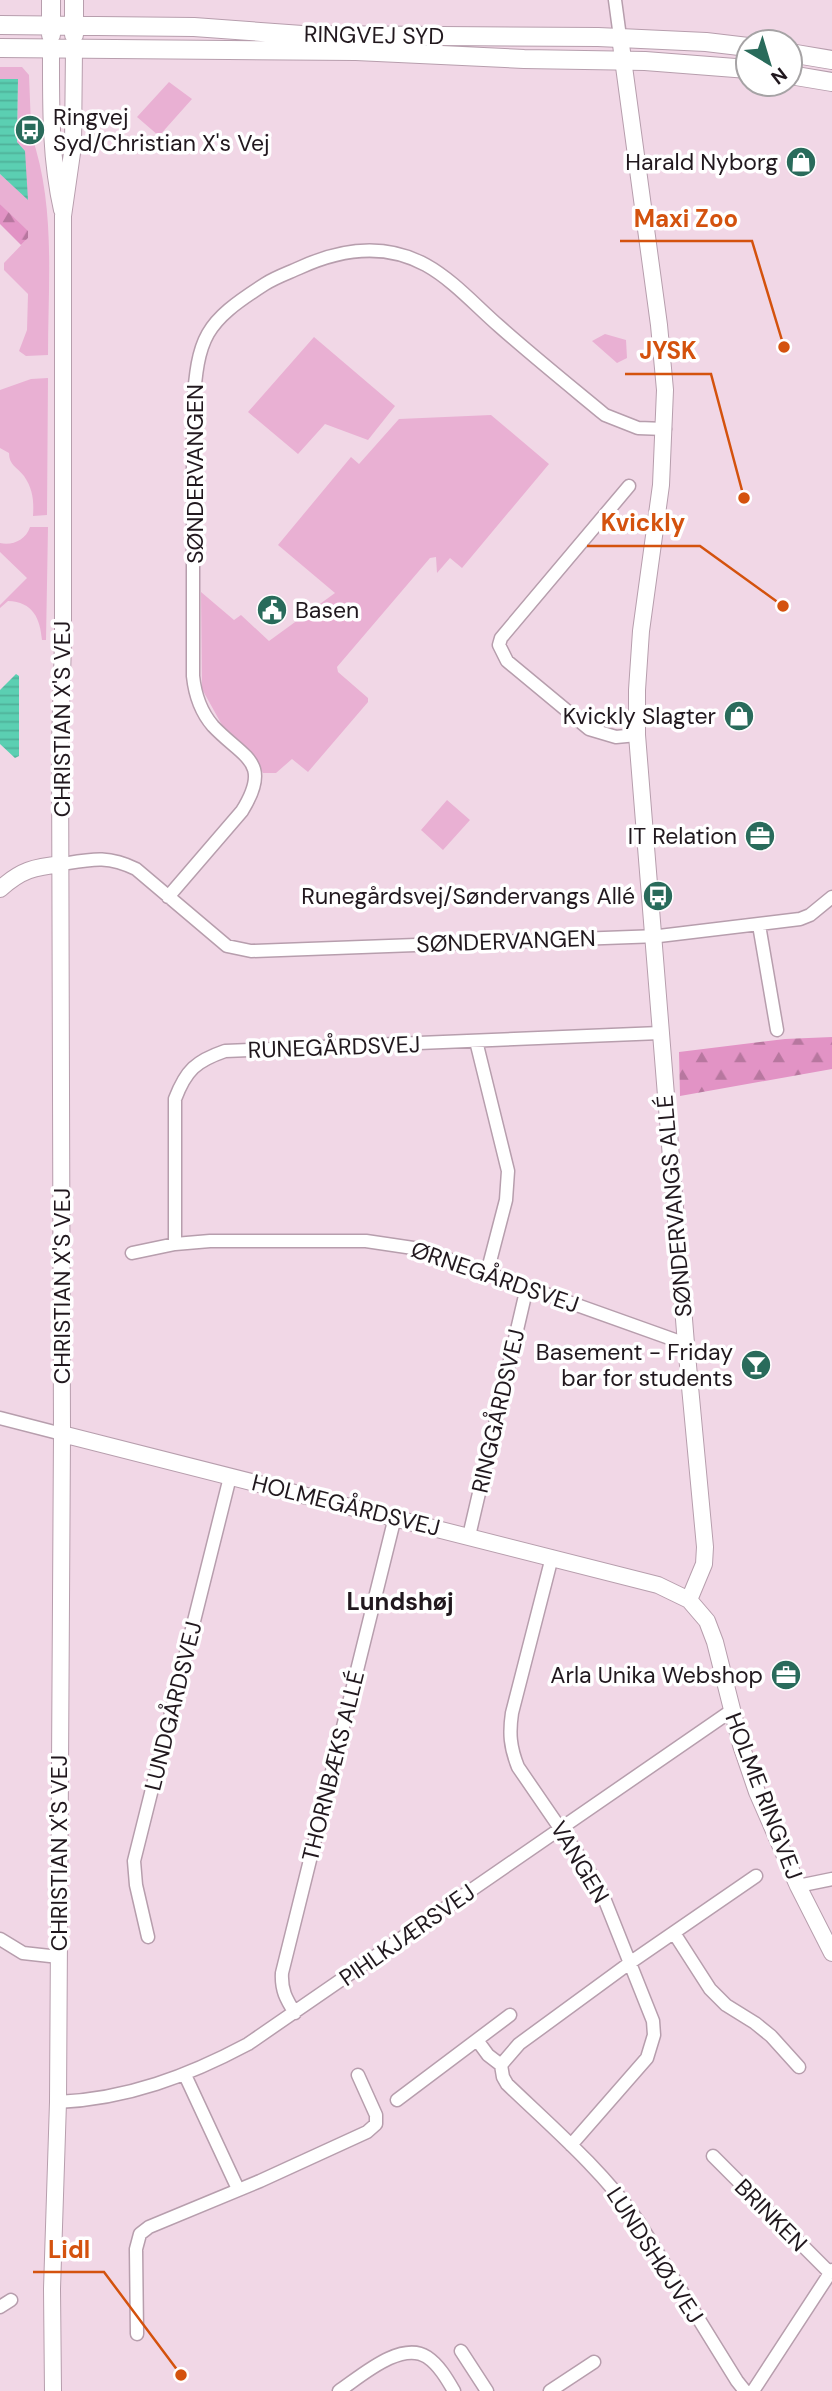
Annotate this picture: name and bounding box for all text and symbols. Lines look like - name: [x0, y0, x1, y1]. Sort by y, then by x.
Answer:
- street label: RINGVEJ SYD: [304, 19, 444, 51]
- north arrow: [734, 28, 804, 98]
- text: N: [766, 62, 792, 90]
- place label: Ringvej Syd/Christian X's Vej: [53, 102, 270, 158]
- bus stop icon: Ringvej Syd/Christian X's Vej: [13, 113, 47, 147]
- shop icon: Harald Nyborg: [784, 145, 818, 179]
- place label: Harald Nyborg: [625, 147, 778, 177]
- callout: Maxi Zoo: [620, 196, 752, 241]
- text: Maxi Zoo: [634, 203, 738, 234]
- callout: JYSK: [625, 329, 711, 374]
- text: JYSK: [639, 335, 697, 366]
- street label: SØNDERVANGEN: [180, 384, 210, 564]
- callout: Kvickly: [587, 501, 700, 546]
- text: Kvickly: [601, 507, 686, 538]
- public building icon: Basen: [255, 593, 289, 627]
- place label: Basen: [295, 595, 359, 625]
- street label: CHRISTIAN X'S VEJ: [47, 621, 77, 817]
- shop icon: Kvickly Slagter: [722, 699, 756, 733]
- place label: Kvickly Slagter: [563, 701, 716, 731]
- office icon: IT Relation: [743, 819, 777, 853]
- place label: IT Relation: [628, 821, 737, 851]
- bus stop icon: Runegårdsvej/Søndervangs Allé: [641, 879, 675, 913]
- place label: Runegårdsvej/Søndervangs Allé: [301, 881, 635, 911]
- street label: SØNDERVANGEN: [416, 923, 596, 959]
- street label: RUNEGÅRDSVEJ: [247, 1029, 421, 1065]
- street label: SØNDERVANGS ALLÉ: [649, 1094, 699, 1318]
- street label: CHRISTIAN X'S VEJ: [47, 1188, 77, 1384]
- street label: ØRNEGÅRDSVEJ: [407, 1234, 583, 1320]
- street label: RINGGÅRDSVEJ: [465, 1326, 531, 1496]
- place label: Basement - Friday bar for students: [536, 1337, 733, 1393]
- bar icon: Basement - Friday bar for students: [739, 1348, 773, 1382]
- street label: HOLMEGÅRDSVEJ: [249, 1467, 443, 1543]
- district label: Lundshøj: [346, 1586, 454, 1617]
- street label: LUNDGÅRDSVEJ: [137, 1618, 209, 1794]
- office icon: Arla Unika Webshop: [769, 1658, 803, 1692]
- place label: Arla Unika Webshop: [550, 1660, 763, 1690]
- street label: THORNBÆKS ALLÉ: [295, 1668, 371, 1864]
- street label: HOLME RINGVEJ: [718, 1708, 810, 1884]
- street label: CHRISTIAN X'S VEJ: [44, 1755, 74, 1951]
- street label: VANGEN: [544, 1815, 616, 1909]
- street label: PIHLKJÆRSVEJ: [333, 1877, 481, 1993]
- street label: BRINKEN: [728, 2172, 814, 2258]
- street label: LUNDSHØJVEJ: [600, 2181, 710, 2329]
- callout: Lidl: [33, 2227, 104, 2272]
- text: Lidl: [48, 2234, 90, 2265]

